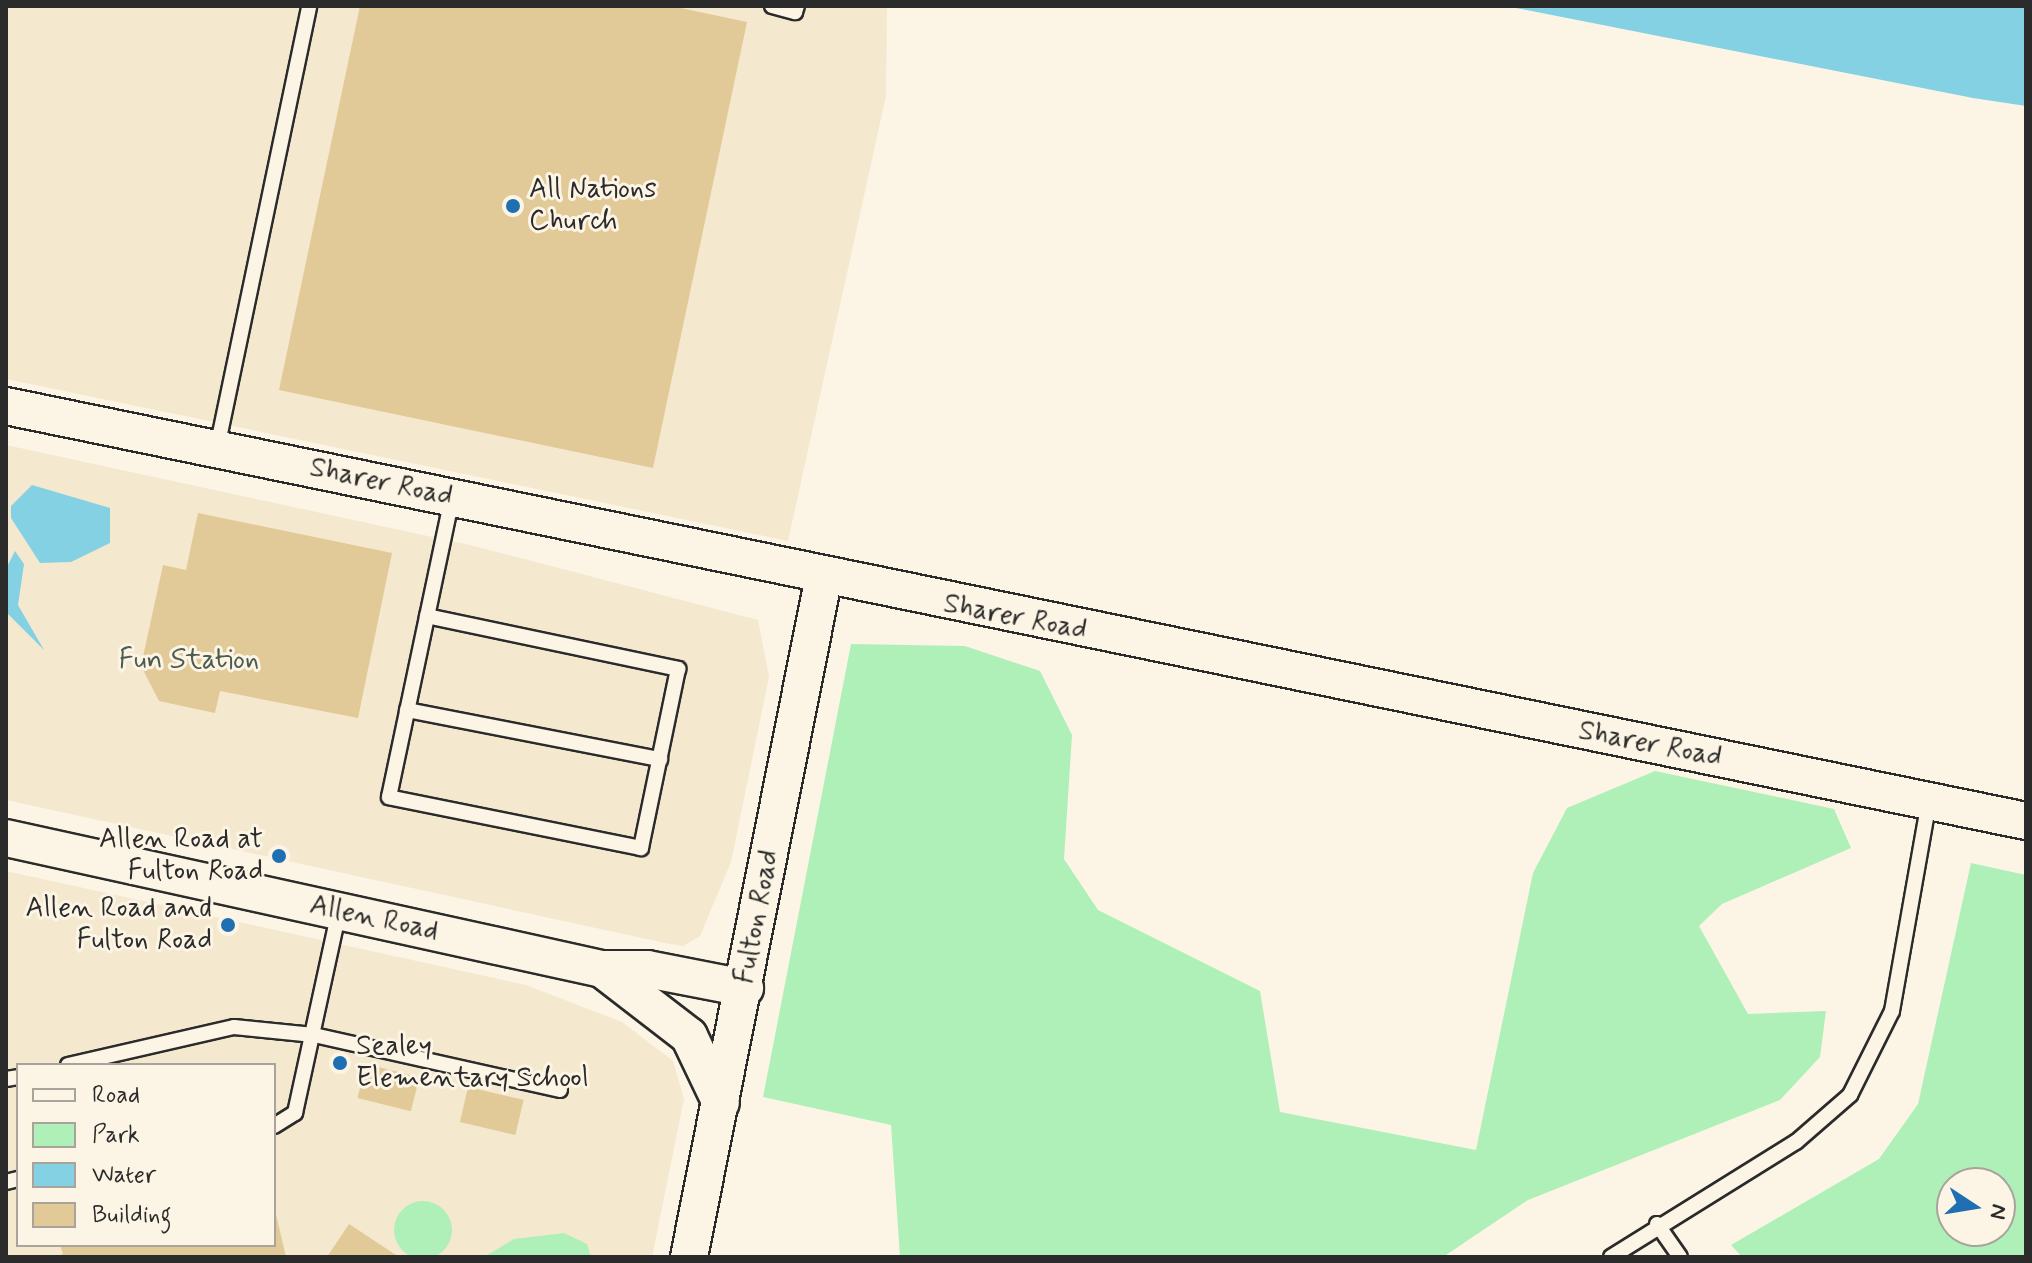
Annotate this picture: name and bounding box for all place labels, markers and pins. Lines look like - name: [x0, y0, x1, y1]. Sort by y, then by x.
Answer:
- place label: All Nations Church: [529, 173, 657, 239]
- marker: All Nations Church: [504, 197, 522, 215]
- place label: Allen Road at Fulton Road: [95, 823, 263, 889]
- marker: Allen Road at Fulton Road: [270, 847, 288, 865]
- place label: Allen Road and Fulton Road: [31, 892, 212, 958]
- marker: Allen Road and Fulton Road: [219, 916, 237, 934]
- place label: Sealey Elementary School: [356, 1030, 589, 1096]
- marker: Sealey Elementary School: [331, 1054, 349, 1072]

